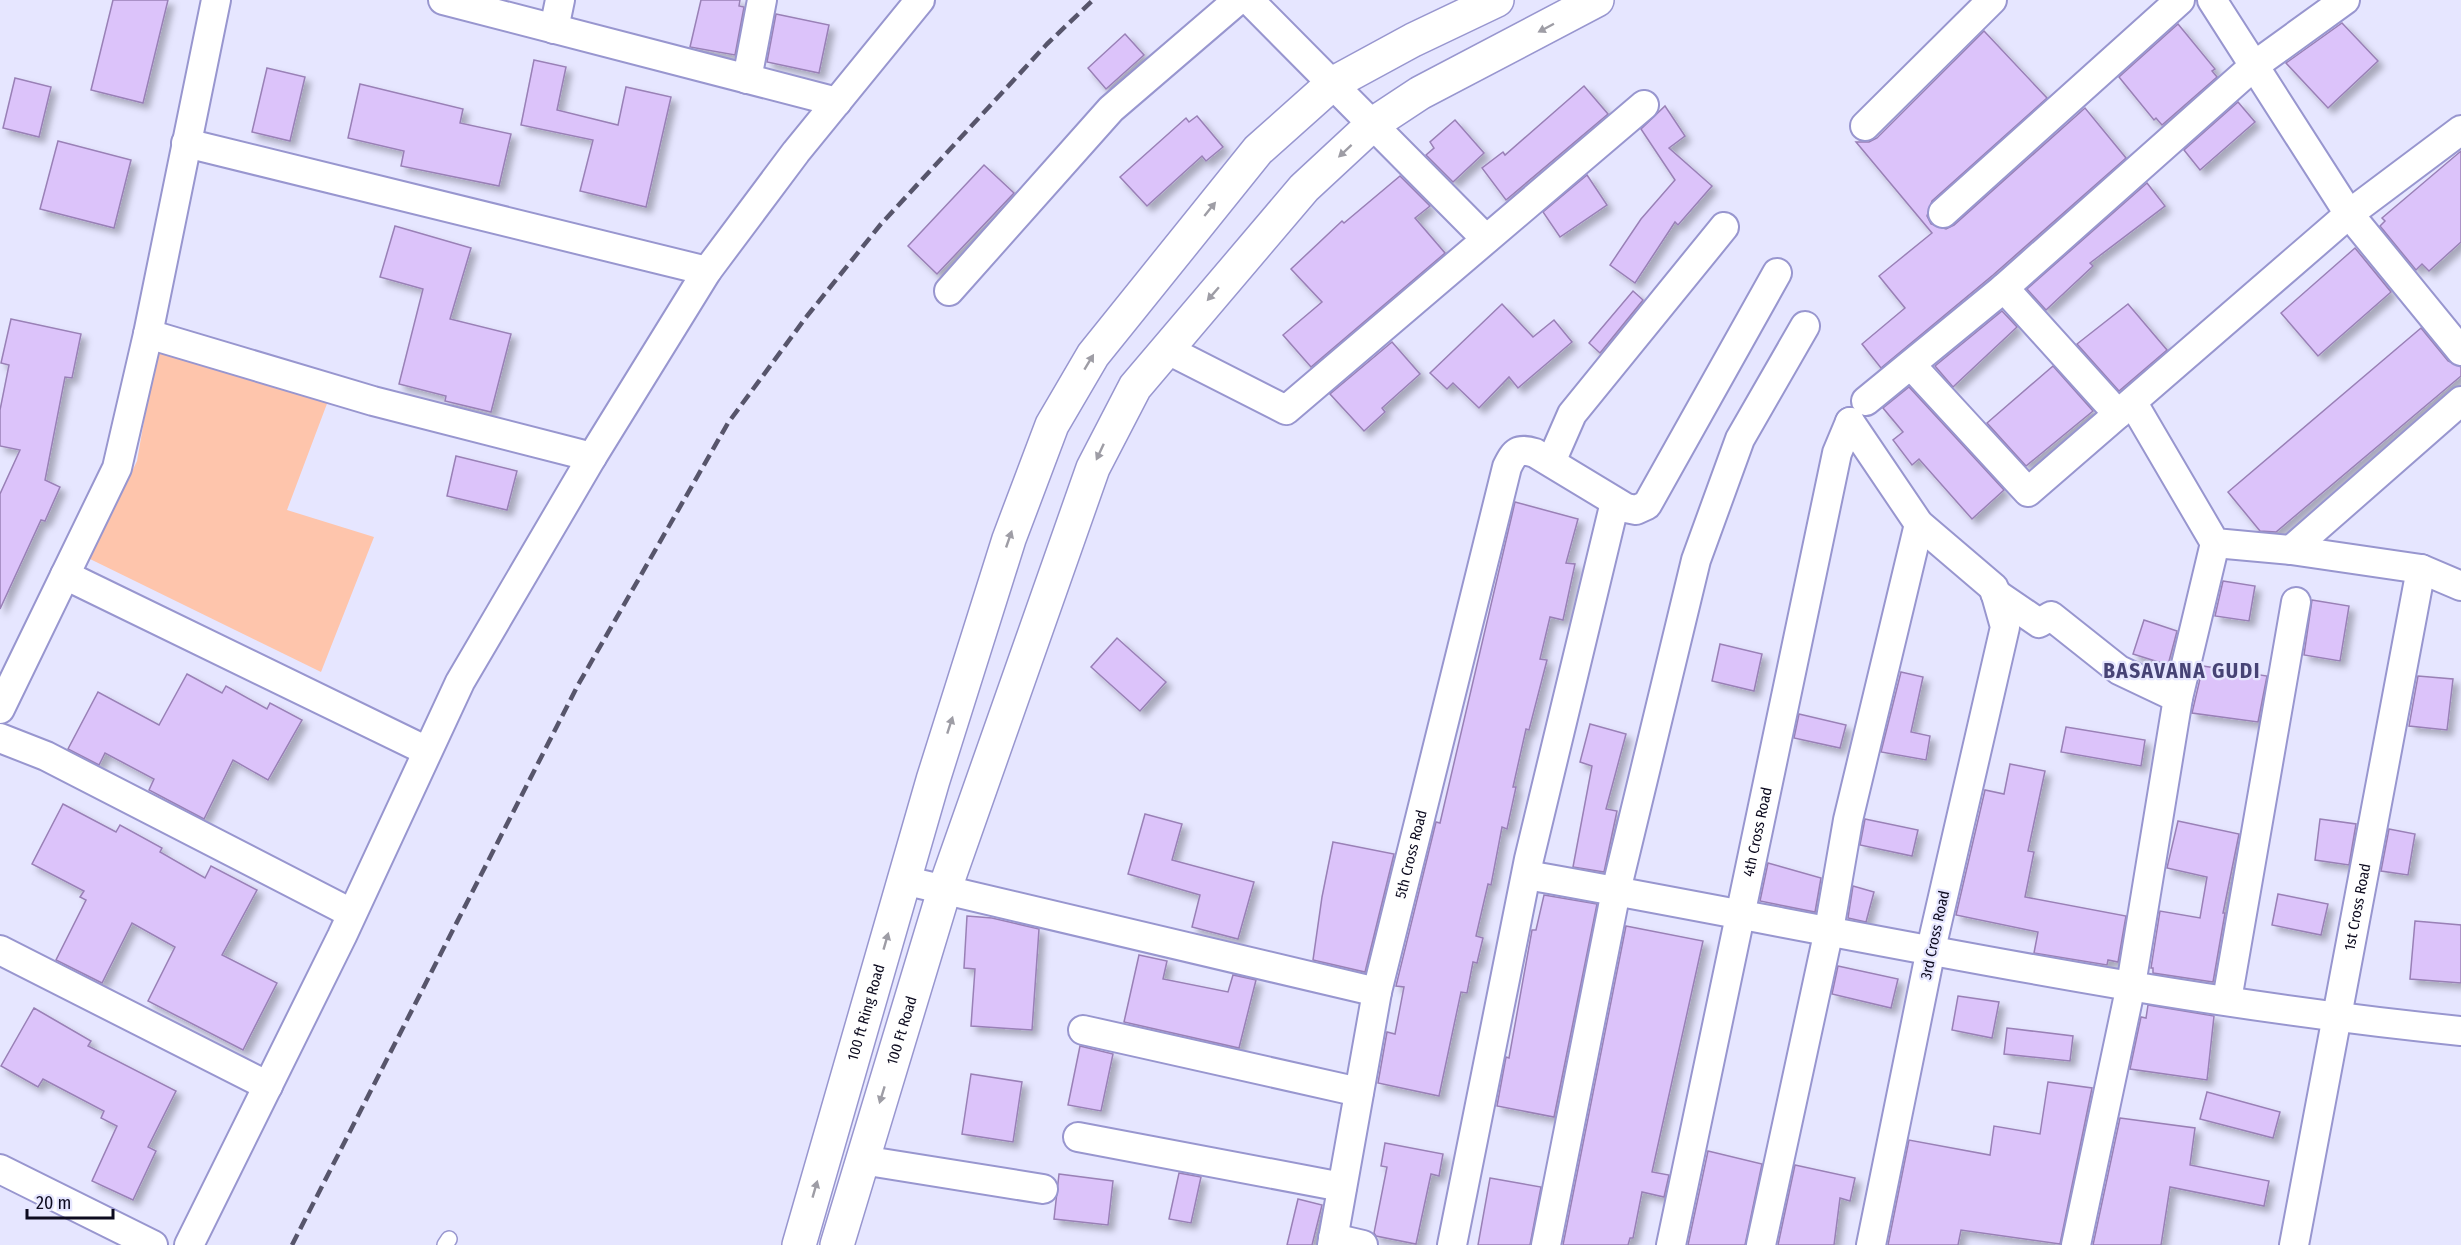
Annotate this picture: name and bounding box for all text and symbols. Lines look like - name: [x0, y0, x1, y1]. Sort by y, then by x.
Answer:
- one-way arrow: [1537, 23, 1554, 33]
- one-way arrow: [1338, 143, 1352, 157]
- one-way arrow: [1204, 201, 1217, 217]
- one-way arrow: [1207, 286, 1220, 301]
- one-way arrow: [1084, 354, 1095, 370]
- one-way arrow: [1095, 443, 1105, 461]
- one-way arrow: [1005, 530, 1015, 548]
- district label: BASAVANA GUDI: [2103, 658, 2261, 684]
- one-way arrow: [946, 716, 955, 734]
- street label: 4th Cross Road: [1739, 786, 1776, 878]
- street label: 5th Cross Road: [1392, 808, 1431, 900]
- street label: 1st Cross Road: [2341, 862, 2374, 952]
- street label: 3rd Cross Road: [1917, 889, 1953, 981]
- one-way arrow: [882, 931, 891, 949]
- street label: 100 ft Ring Road: [844, 962, 888, 1063]
- street label: 100 Ft Road: [883, 994, 921, 1067]
- one-way arrow: [877, 1086, 886, 1104]
- one-way arrow: [811, 1180, 820, 1198]
- scale bar: [27, 1182, 112, 1220]
- text: 20 m: [36, 1192, 71, 1214]

